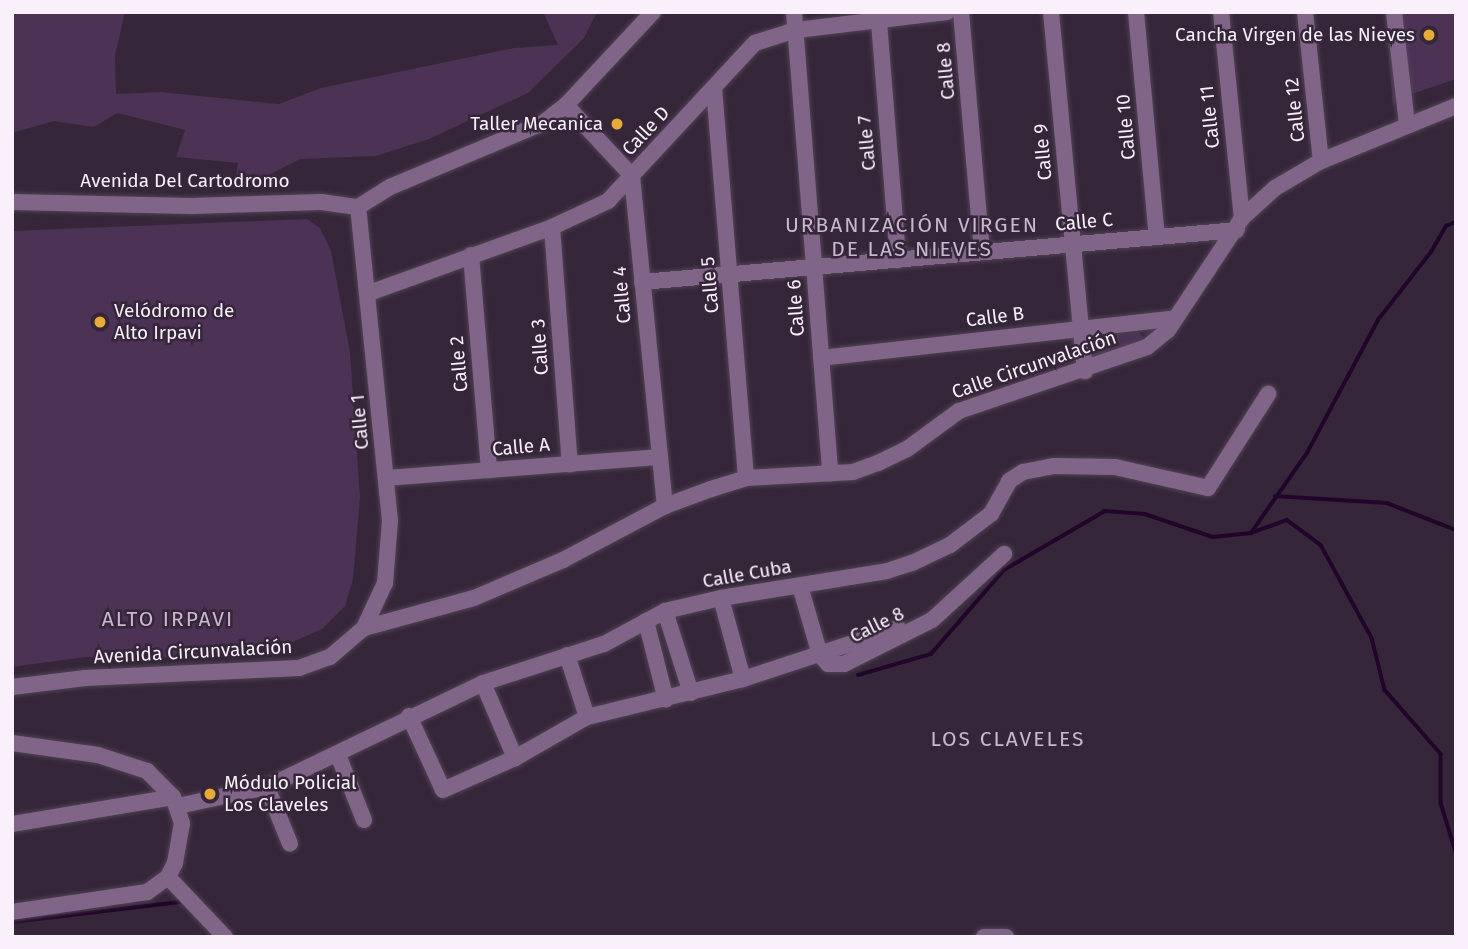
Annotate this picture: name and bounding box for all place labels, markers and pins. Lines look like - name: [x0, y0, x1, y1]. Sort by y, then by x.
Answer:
- place label: Cancha Virgen de las Nieves: [1175, 24, 1415, 46]
- marker: Cancha Virgen de las Nieves: [1421, 27, 1437, 43]
- place label: Taller Mecanica: [470, 113, 603, 135]
- marker: Taller Mecanica: [609, 116, 625, 132]
- place label: Velódromo de Alto Irpavi: [114, 300, 234, 344]
- marker: Velódromo de Alto Irpavi: [92, 314, 108, 330]
- place label: Módulo Policial Los Claveles: [224, 772, 357, 816]
- marker: Módulo Policial Los Claveles: [202, 786, 218, 802]

